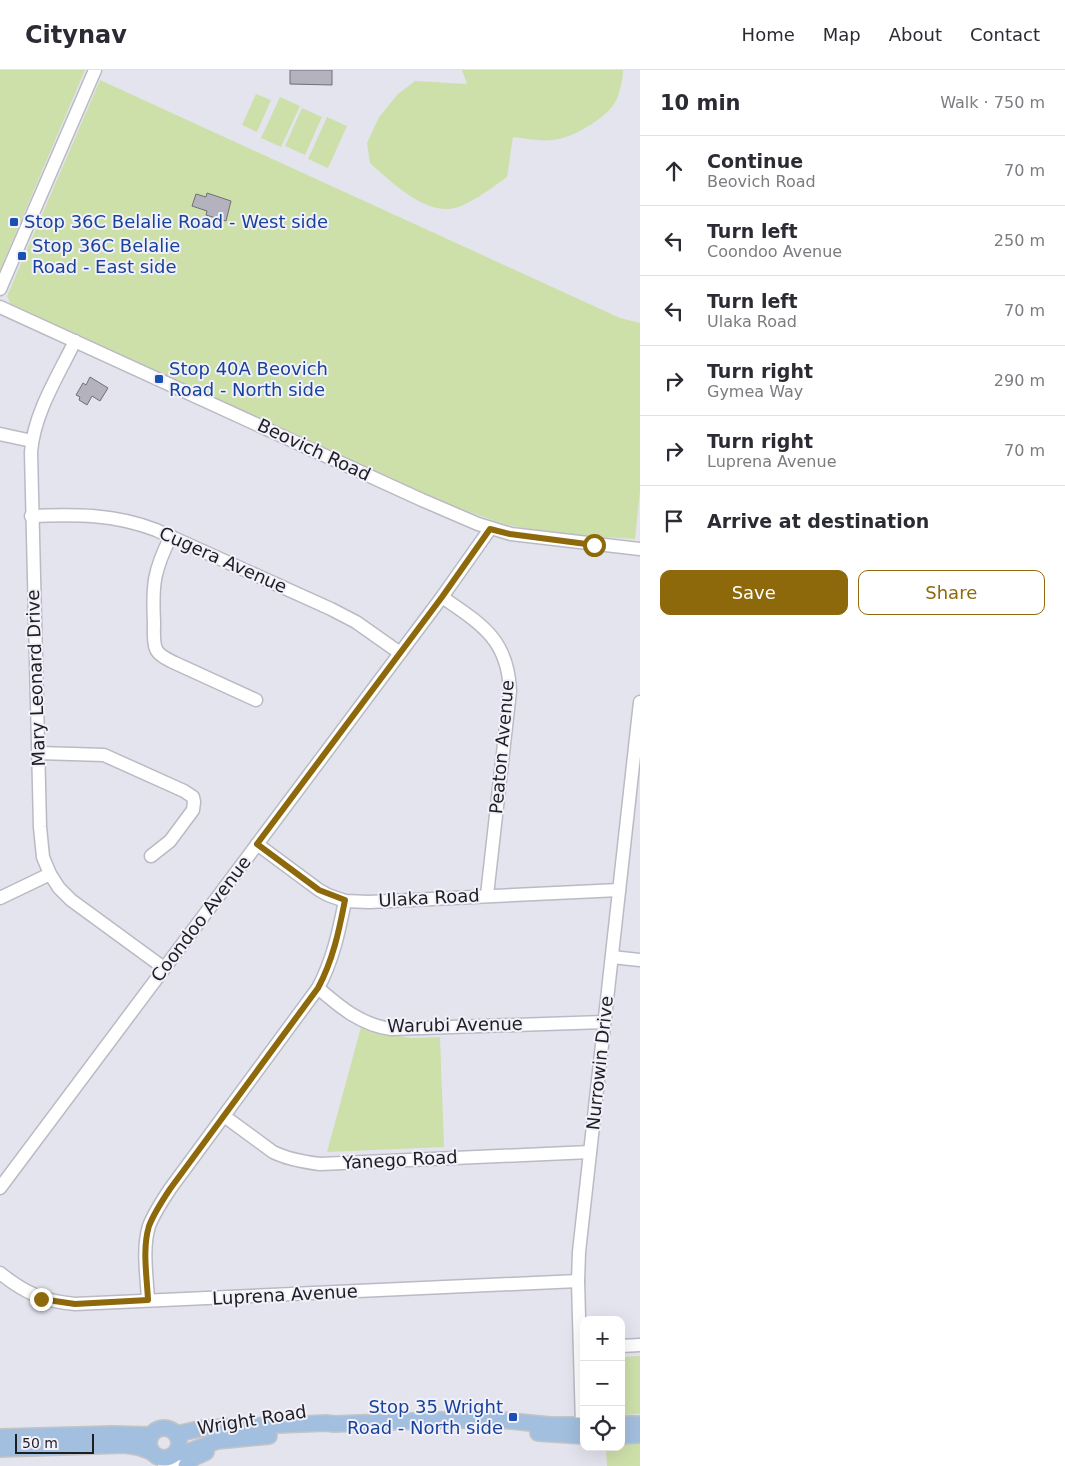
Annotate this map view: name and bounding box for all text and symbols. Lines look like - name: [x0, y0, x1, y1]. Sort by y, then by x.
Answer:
- text: Citynav: [25, 21, 127, 49]
- text: Home: [742, 24, 795, 45]
- text: Map: [823, 24, 861, 45]
- text: About: [889, 24, 942, 45]
- text: Contact: [970, 24, 1040, 45]
- text: 10 min: [660, 91, 741, 115]
- text: Walk · 750 m: [940, 93, 1045, 112]
- text: Continue: [707, 150, 803, 172]
- icon: ahead: [660, 157, 688, 185]
- text: 70 m: [1004, 161, 1045, 180]
- text: Beovich Road: [707, 172, 816, 191]
- place label: Stop 36C Belalie Road - West side: [24, 211, 328, 232]
- marker: Stop 36C Belalie Road - West side: [8, 216, 20, 228]
- text: Turn left: [707, 220, 798, 242]
- icon: left: [660, 227, 688, 255]
- text: 250 m: [994, 231, 1045, 250]
- place label: Stop 36C Belalie Road - East side: [32, 235, 180, 277]
- text: Coondoo Avenue: [707, 242, 842, 261]
- marker: Stop 36C Belalie Road - East side: [16, 250, 28, 262]
- text: Turn left: [707, 290, 798, 312]
- icon: left: [660, 297, 688, 325]
- text: 70 m: [1004, 301, 1045, 320]
- text: Ulaka Road: [707, 312, 797, 331]
- place label: Stop 40A Beovich Road - North side: [169, 358, 328, 400]
- text: Turn right: [707, 360, 813, 382]
- icon: right: [660, 367, 688, 395]
- text: 290 m: [994, 371, 1045, 390]
- marker: Stop 40A Beovich Road - North side: [153, 373, 165, 385]
- text: Gymea Way: [707, 382, 803, 401]
- street label: Beovich Road: [254, 414, 374, 485]
- text: Turn right: [707, 430, 813, 452]
- icon: right: [660, 437, 688, 465]
- text: 70 m: [1004, 441, 1045, 460]
- text: Luprena Avenue: [707, 452, 836, 471]
- icon: arrive: [660, 507, 688, 535]
- text: Arrive at destination: [707, 510, 929, 532]
- street label: Cugera Avenue: [156, 522, 290, 597]
- route start: [583, 534, 606, 557]
- button: Save: [660, 570, 848, 615]
- button: Share: [858, 570, 1045, 615]
- street label: Mary Leonard Drive: [22, 589, 49, 767]
- street label: Peaton Avenue: [485, 679, 518, 815]
- street label: Coondoo Avenue: [146, 852, 255, 986]
- street label: Ulaka Road: [378, 884, 480, 911]
- street label: Nurrowin Drive: [582, 995, 617, 1131]
- street label: Warubi Avenue: [387, 1013, 523, 1036]
- street label: Yanego Road: [341, 1146, 458, 1173]
- street label: Luprena Avenue: [212, 1280, 358, 1309]
- route end: [30, 1288, 53, 1311]
- map controls: [580, 1316, 625, 1451]
- button: +: [580, 1316, 625, 1361]
- button: −: [580, 1361, 625, 1406]
- place label: Stop 35 Wright Road - North side: [347, 1396, 503, 1438]
- street label: Wright Road: [196, 1401, 308, 1438]
- button: locate: [580, 1406, 625, 1451]
- marker: Stop 35 Wright Road - North side: [507, 1411, 519, 1423]
- scale bar: [15, 1431, 94, 1454]
- text: 50 m: [22, 1435, 58, 1451]

